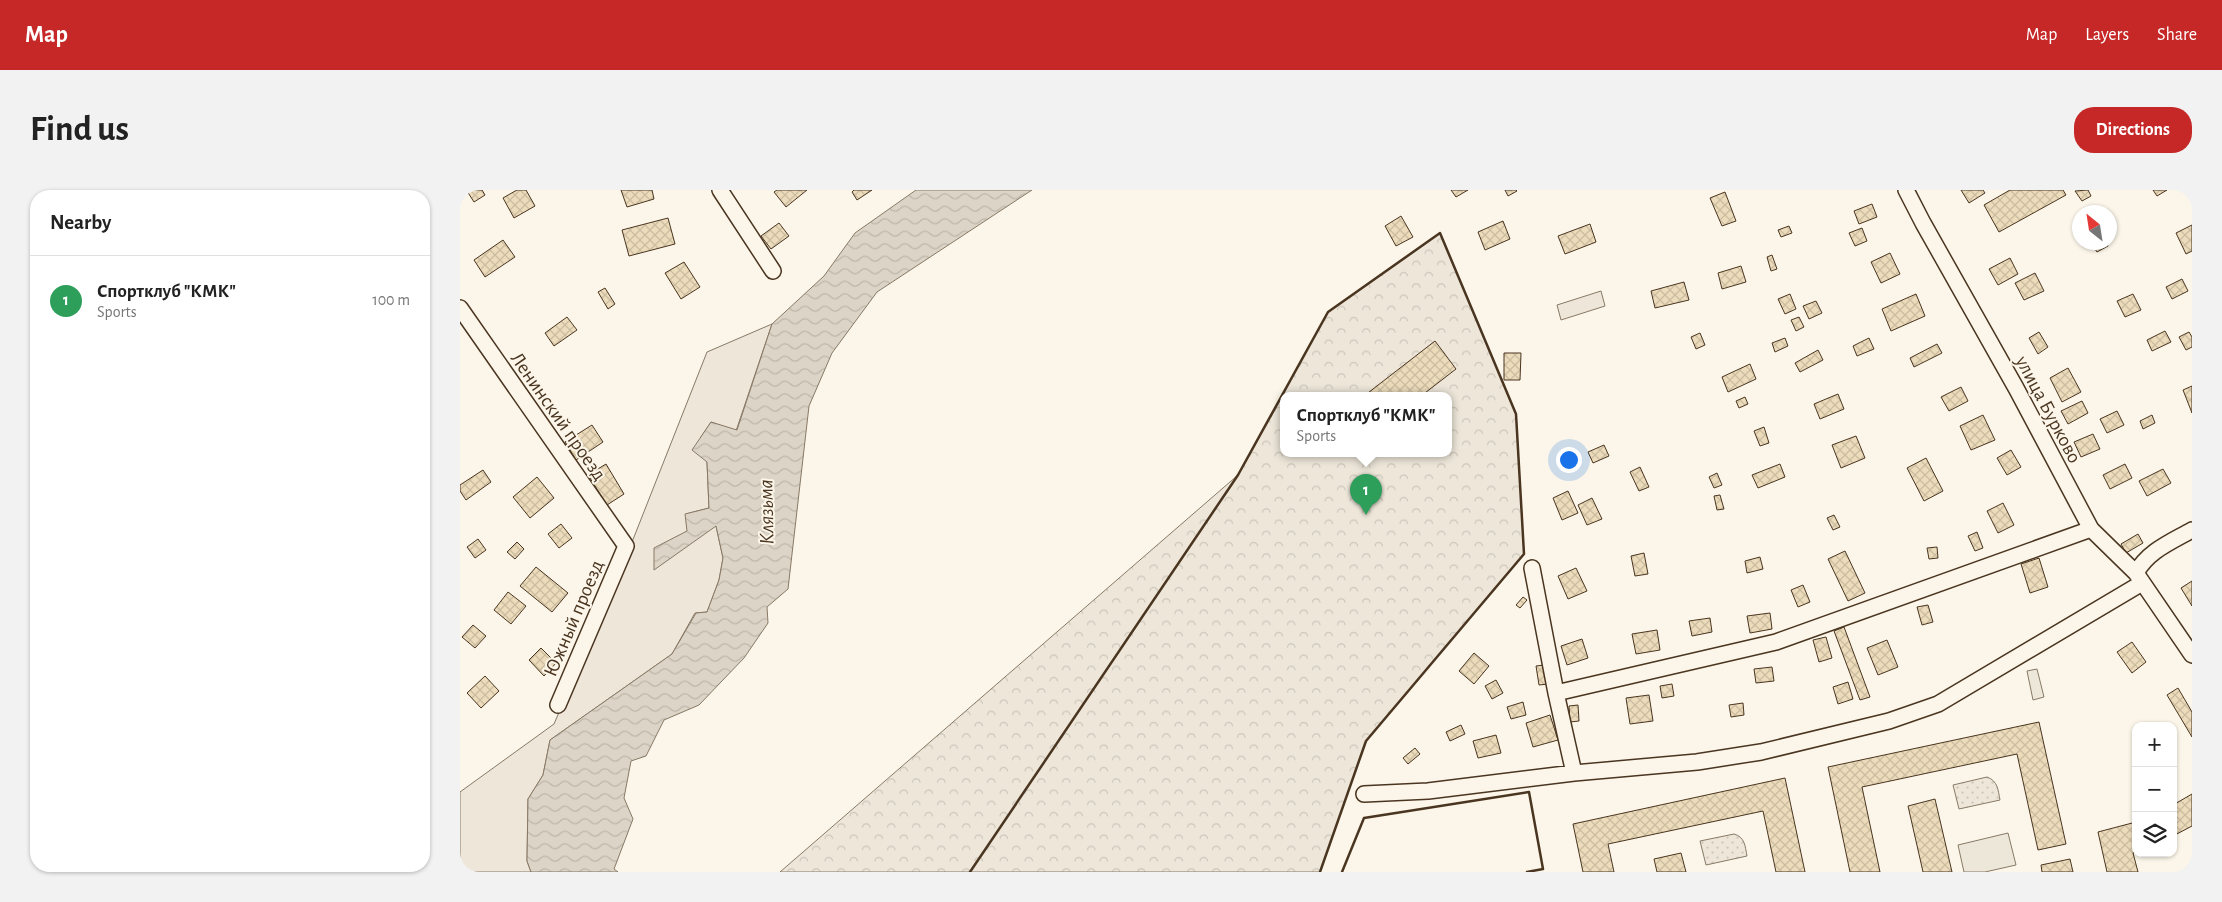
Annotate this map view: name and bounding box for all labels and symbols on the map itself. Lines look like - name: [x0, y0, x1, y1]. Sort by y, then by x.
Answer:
- north arrow: [2072, 205, 2117, 250]
- street label: Ленинский проезд: [507, 349, 610, 484]
- street label: улица Бурково: [2011, 352, 2085, 466]
- your location: [1556, 447, 1582, 473]
- pin: 1: [1350, 474, 1382, 515]
- water label: Клязьма: [755, 479, 778, 545]
- street label: Южный проезд: [540, 557, 607, 680]

